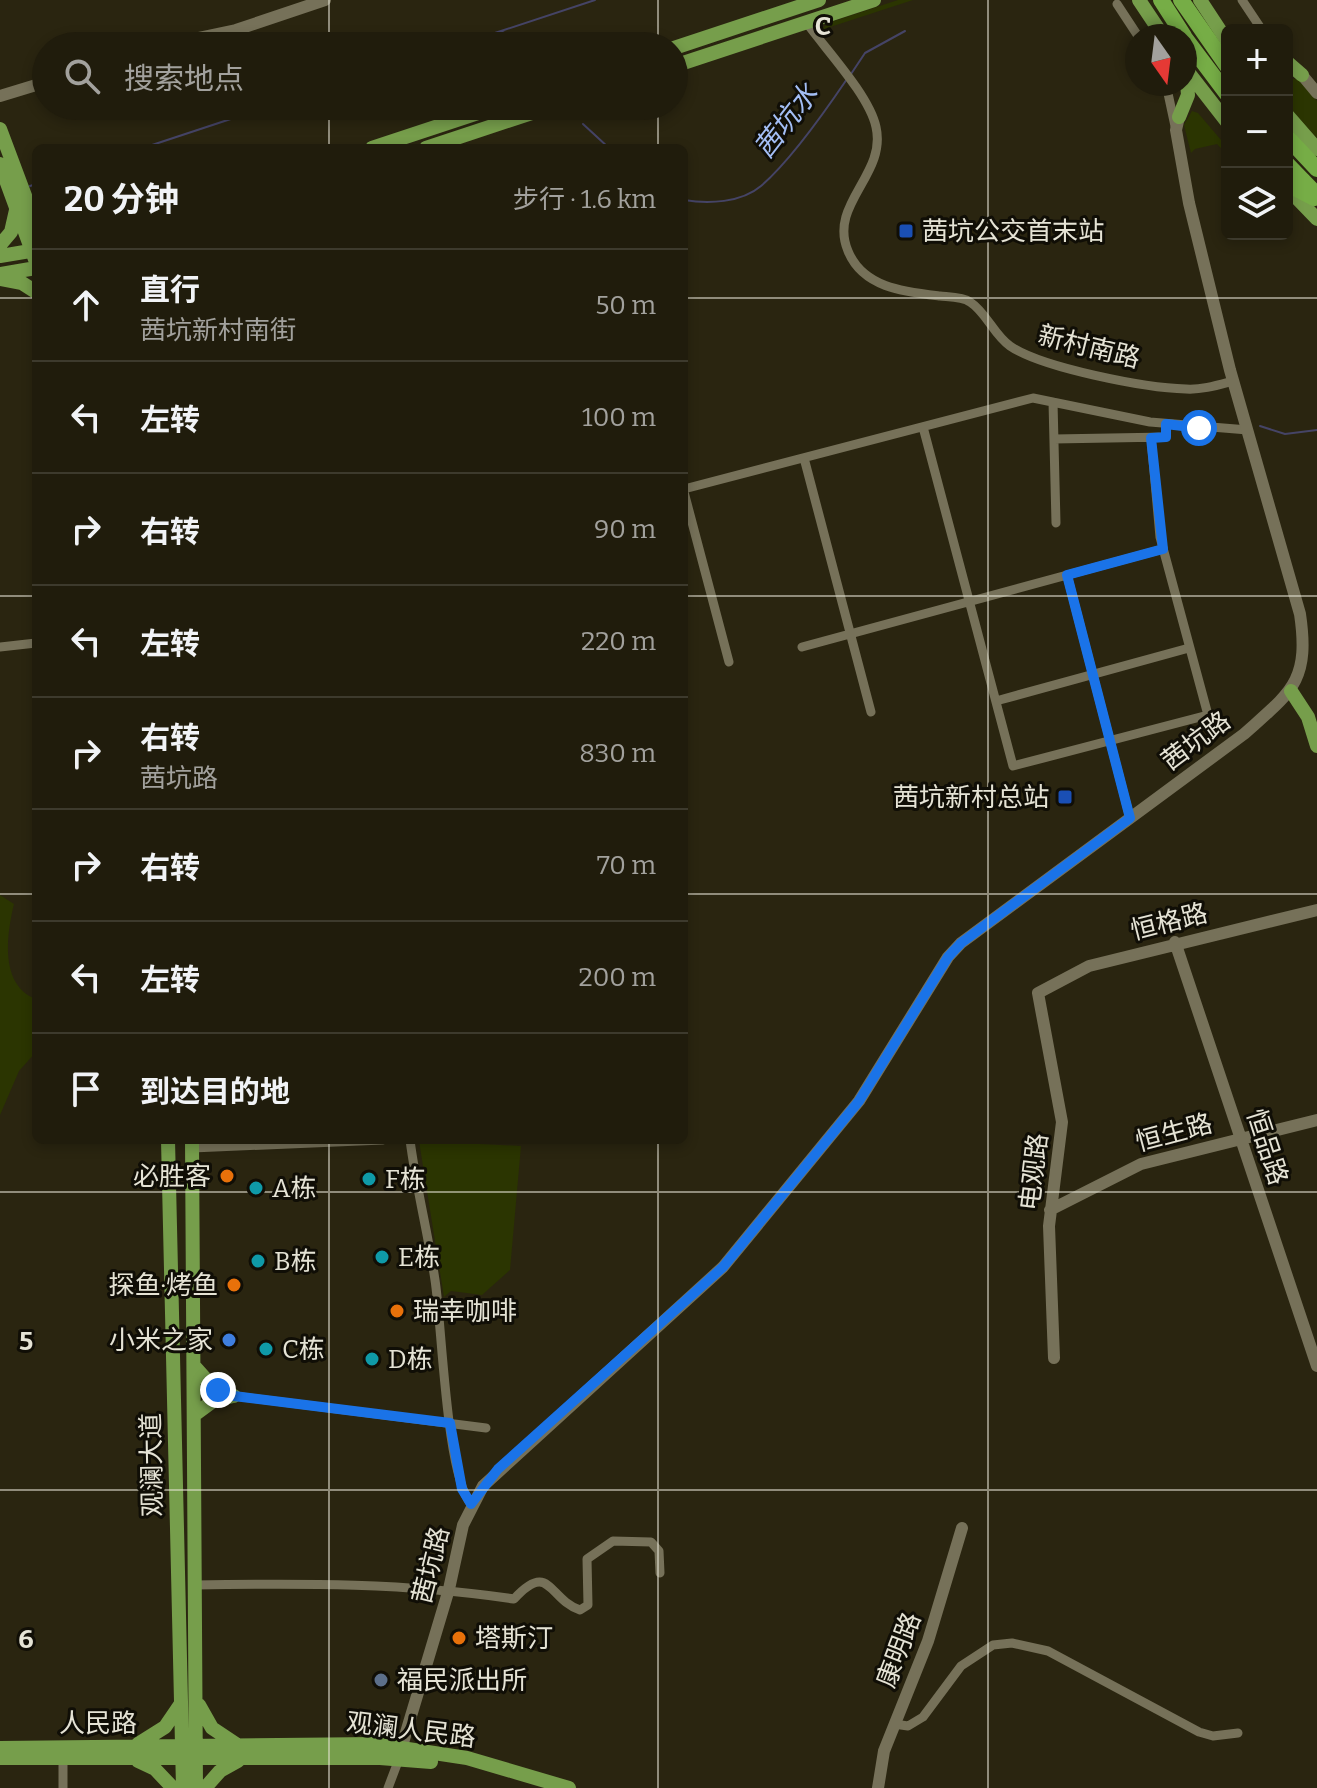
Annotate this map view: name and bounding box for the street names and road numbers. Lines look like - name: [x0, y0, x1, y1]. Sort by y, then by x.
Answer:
- street label: 新村南路: [1035, 319, 1143, 375]
- street label: 茜坑路: [1156, 705, 1236, 777]
- street label: 恒格路: [1127, 898, 1211, 946]
- street label: 恒品路: [1240, 1105, 1294, 1189]
- street label: 恒生路: [1132, 1108, 1216, 1158]
- street label: 电观路: [1014, 1131, 1054, 1213]
- street label: 观澜大道: [136, 1413, 168, 1517]
- street label: 茜坑路: [407, 1523, 455, 1607]
- street label: 康明路: [871, 1608, 927, 1692]
- street label: 观澜人民路: [345, 1707, 477, 1753]
- street label: 人民路: [59, 1708, 137, 1739]

